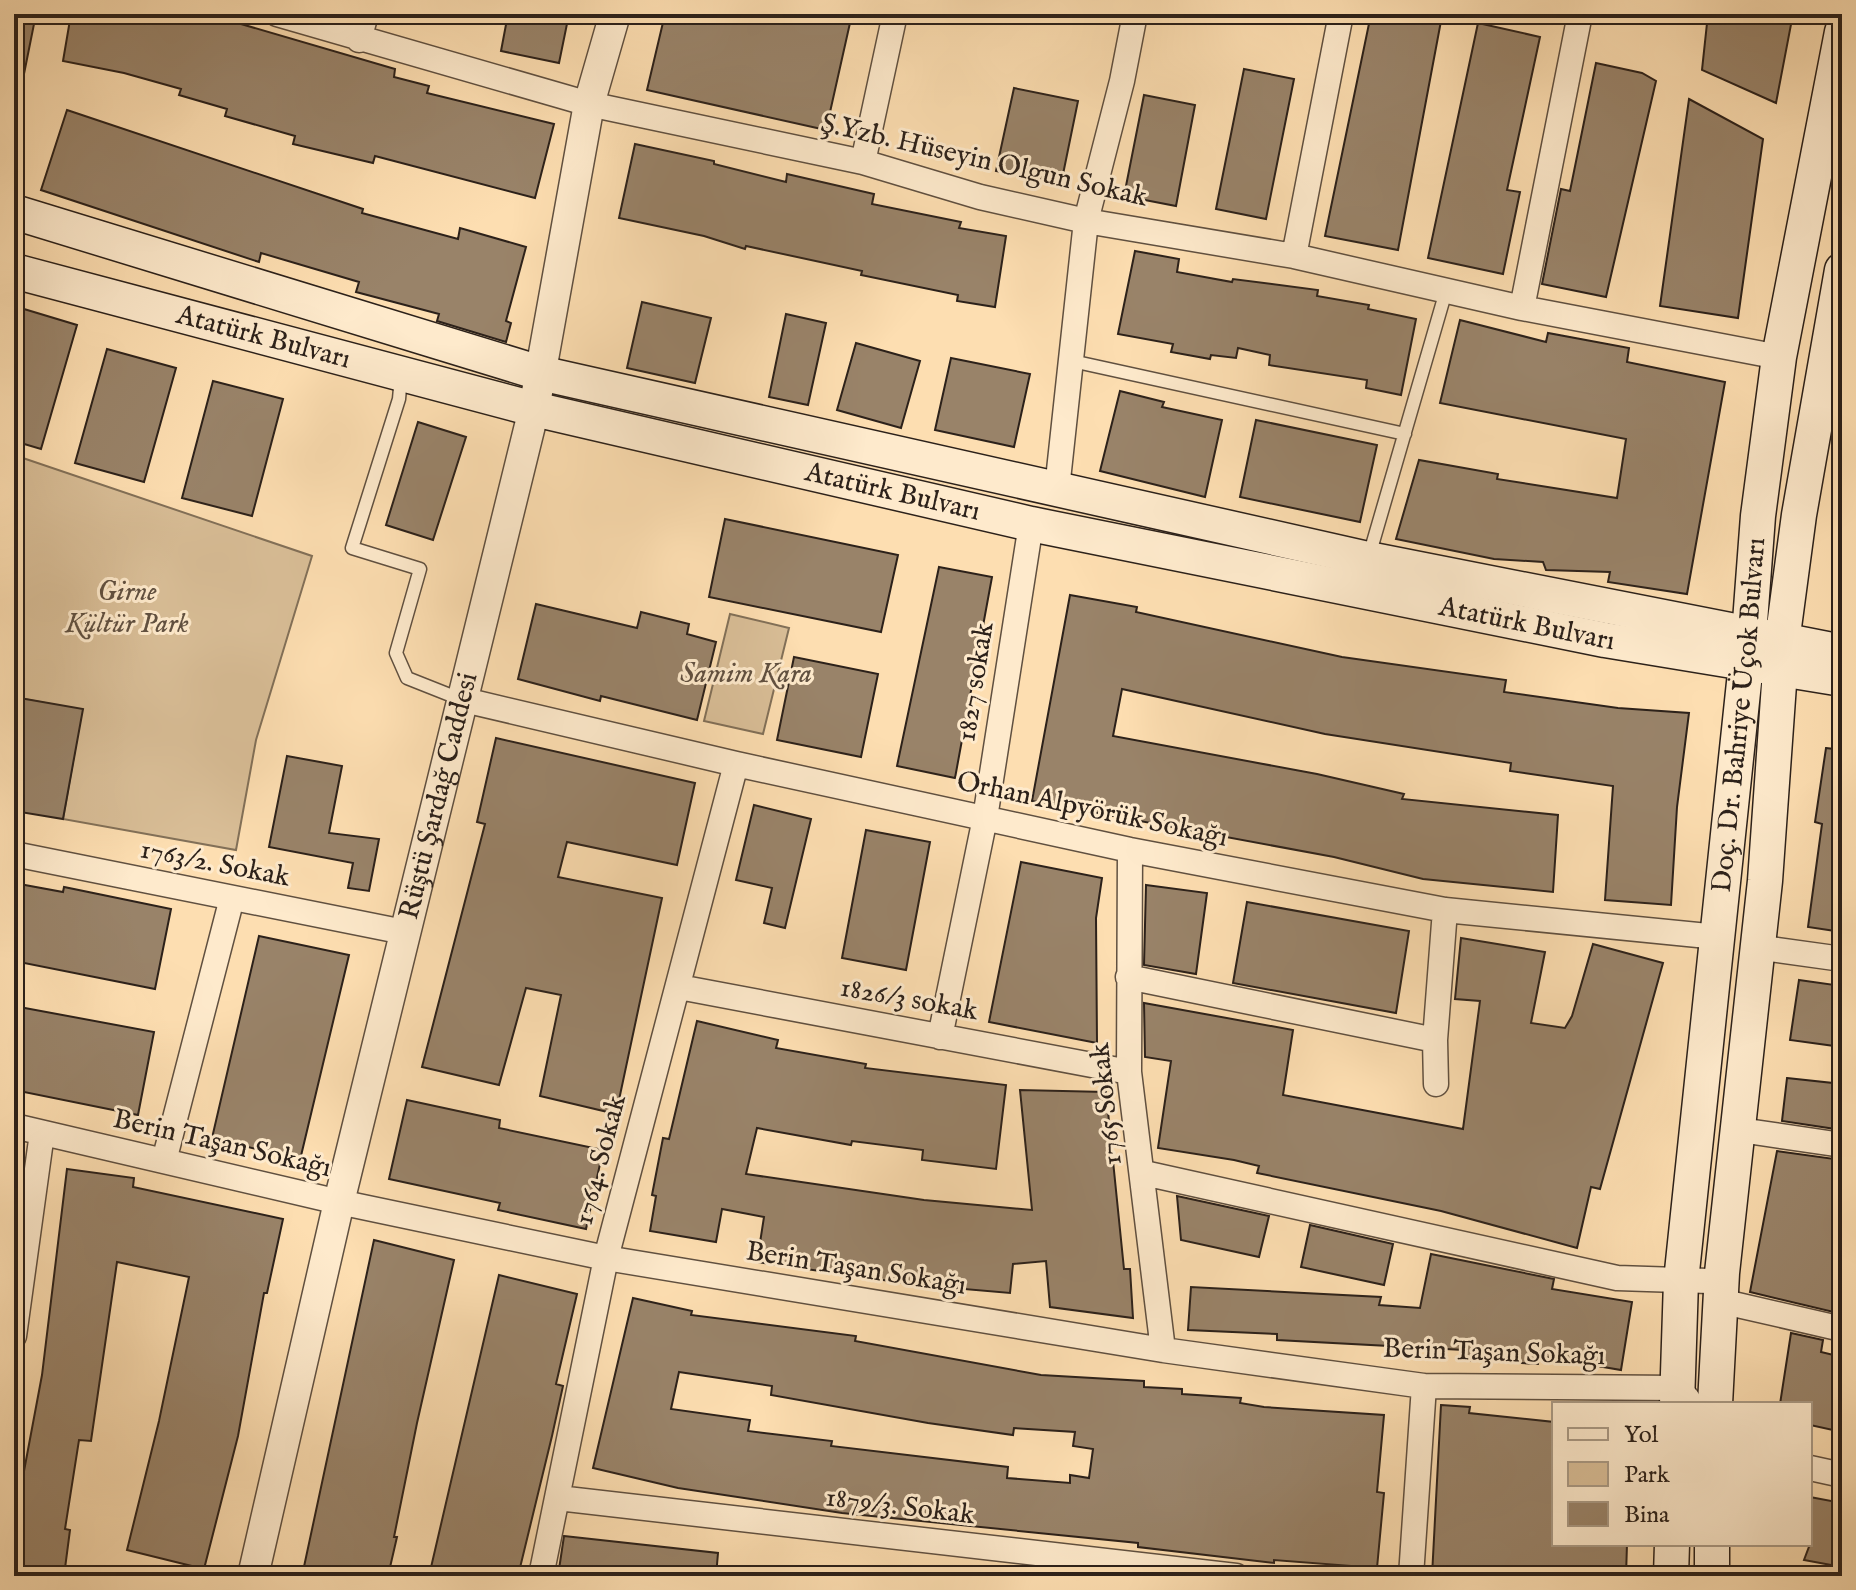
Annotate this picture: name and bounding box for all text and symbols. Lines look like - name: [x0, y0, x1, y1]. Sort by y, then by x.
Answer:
- street label: Ş.Yzb. Hüseyin Olgun Sokak: [817, 106, 1152, 216]
- street label: Atatürk Bulvarı: [172, 297, 354, 377]
- street label: Atatürk Bulvarı: [801, 455, 984, 529]
- street label: Doç. Dr. Bahriye Üçok Bulvarı: [1704, 536, 1774, 894]
- park label: Girne Kültür Park: [64, 575, 189, 642]
- street label: Atatürk Bulvarı: [1435, 589, 1617, 659]
- street label: 1827 sokak: [949, 619, 1003, 744]
- park label: Samim Kara: [680, 657, 812, 692]
- street label: Rüştü Şardağ Caddesi: [392, 669, 486, 923]
- street label: Orhan Alpyörük Sokağı: [953, 764, 1231, 856]
- street label: 1763/2. Sokak: [137, 832, 294, 896]
- street label: 1826/3 sokak: [837, 971, 982, 1030]
- street label: 1765 Sokak: [1083, 1040, 1131, 1167]
- street label: 1764. Sokak: [567, 1090, 635, 1229]
- street label: Berin Taşan Sokağı: [110, 1102, 334, 1186]
- street label: Berin Taşan Sokağı: [743, 1234, 969, 1304]
- street label: Berin Taşan Sokağı: [1382, 1332, 1606, 1374]
- legend: [1552, 1402, 1812, 1546]
- text: Yol: [1624, 1420, 1659, 1451]
- text: Park: [1624, 1460, 1670, 1491]
- street label: 1879/3. Sokak: [823, 1480, 978, 1534]
- text: Bina: [1624, 1500, 1670, 1531]

